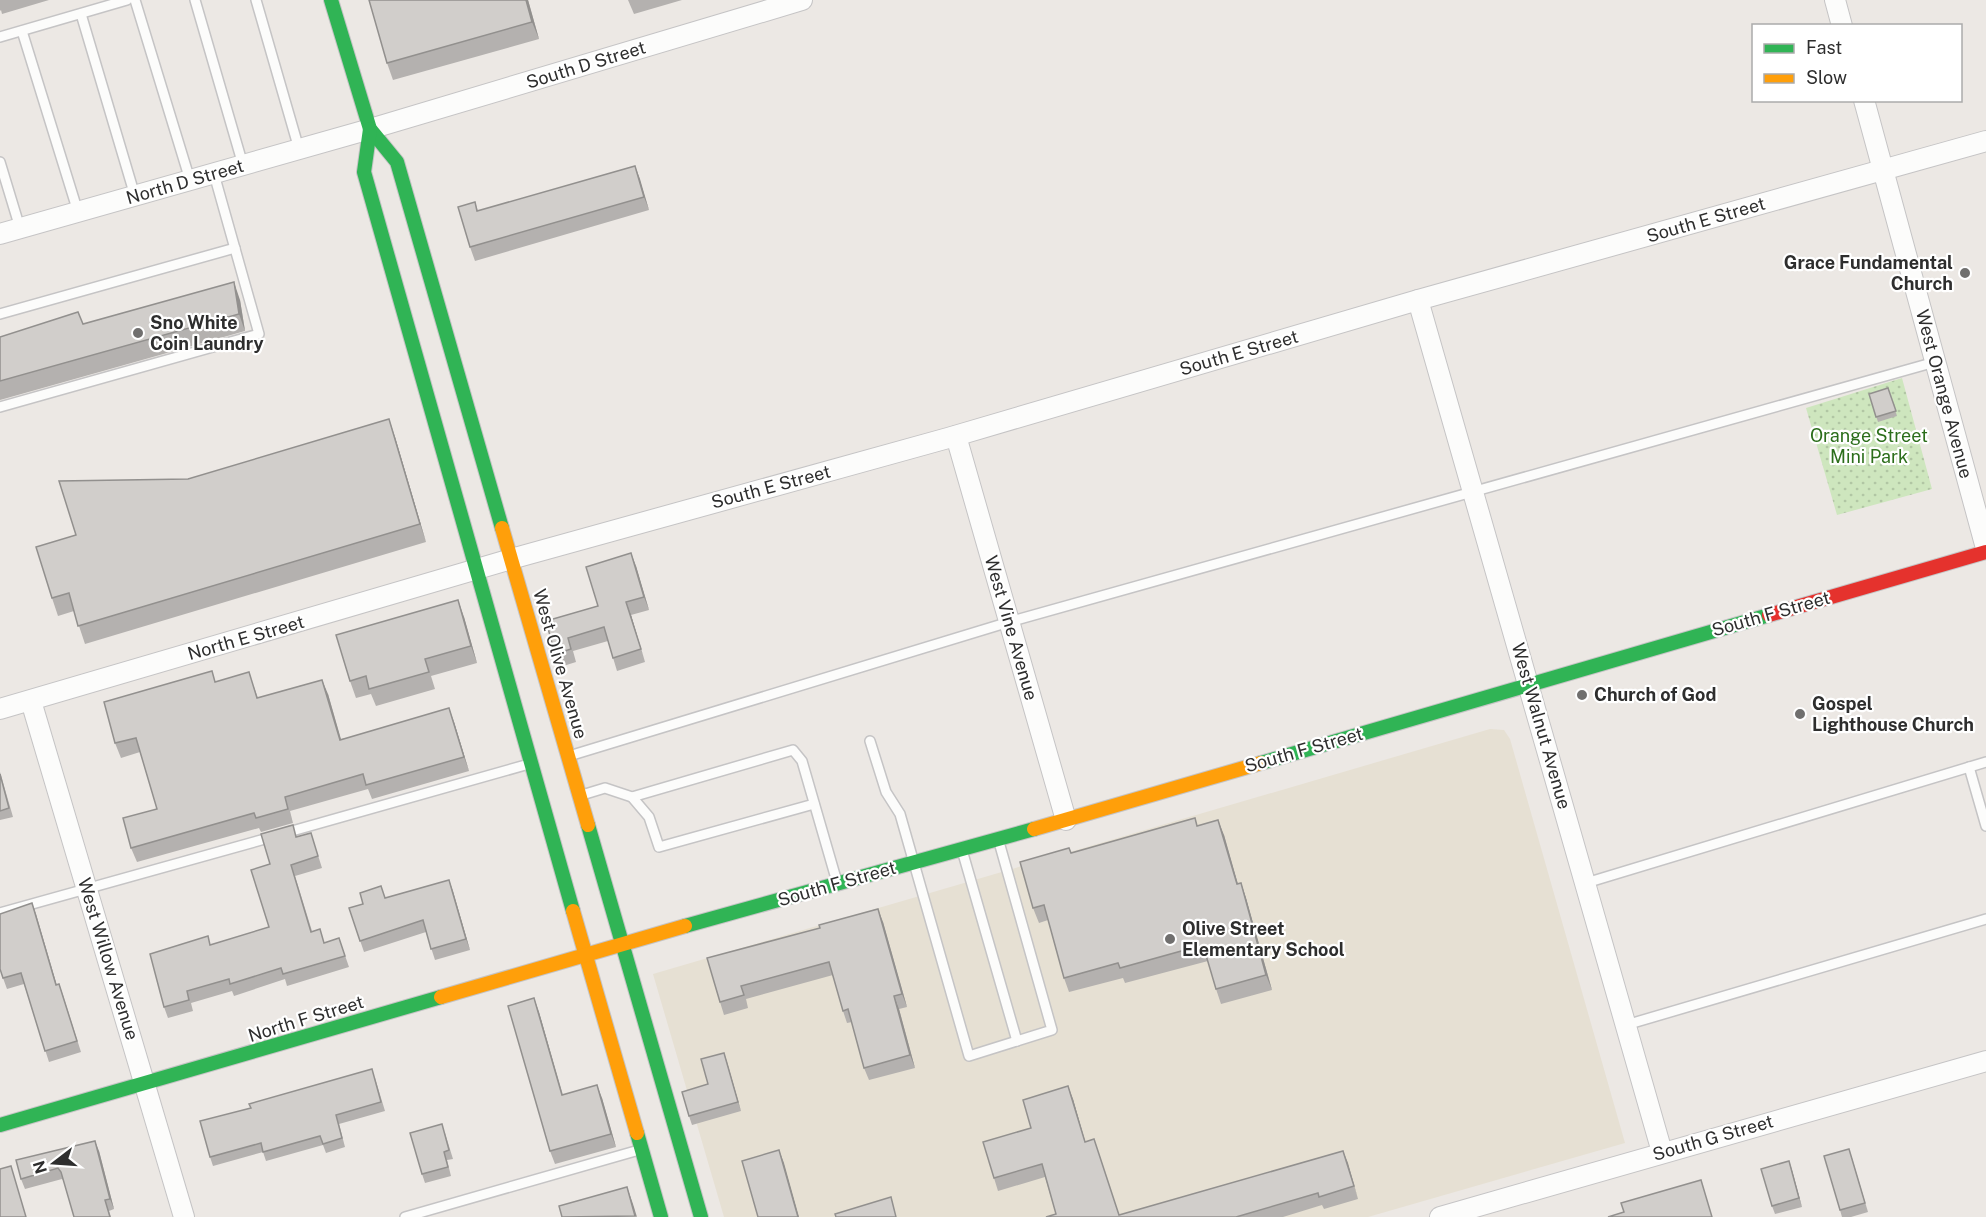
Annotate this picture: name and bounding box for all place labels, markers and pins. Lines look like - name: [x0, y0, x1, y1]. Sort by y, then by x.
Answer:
- place label: Grace Fundamental Church: [1784, 252, 1953, 294]
- marker: Grace Fundamental Church: [1958, 266, 1972, 280]
- place label: Sno White Coin Laundry: [150, 312, 264, 354]
- marker: Sno White Coin Laundry: [131, 326, 145, 340]
- place label: Church of God: [1594, 684, 1716, 705]
- marker: Church of God: [1575, 688, 1589, 702]
- place label: Gospel Lighthouse Church: [1812, 693, 1974, 735]
- marker: Gospel Lighthouse Church: [1793, 707, 1807, 721]
- place label: Olive Street Elementary School: [1182, 918, 1345, 960]
- marker: Olive Street Elementary School: [1163, 932, 1177, 946]

